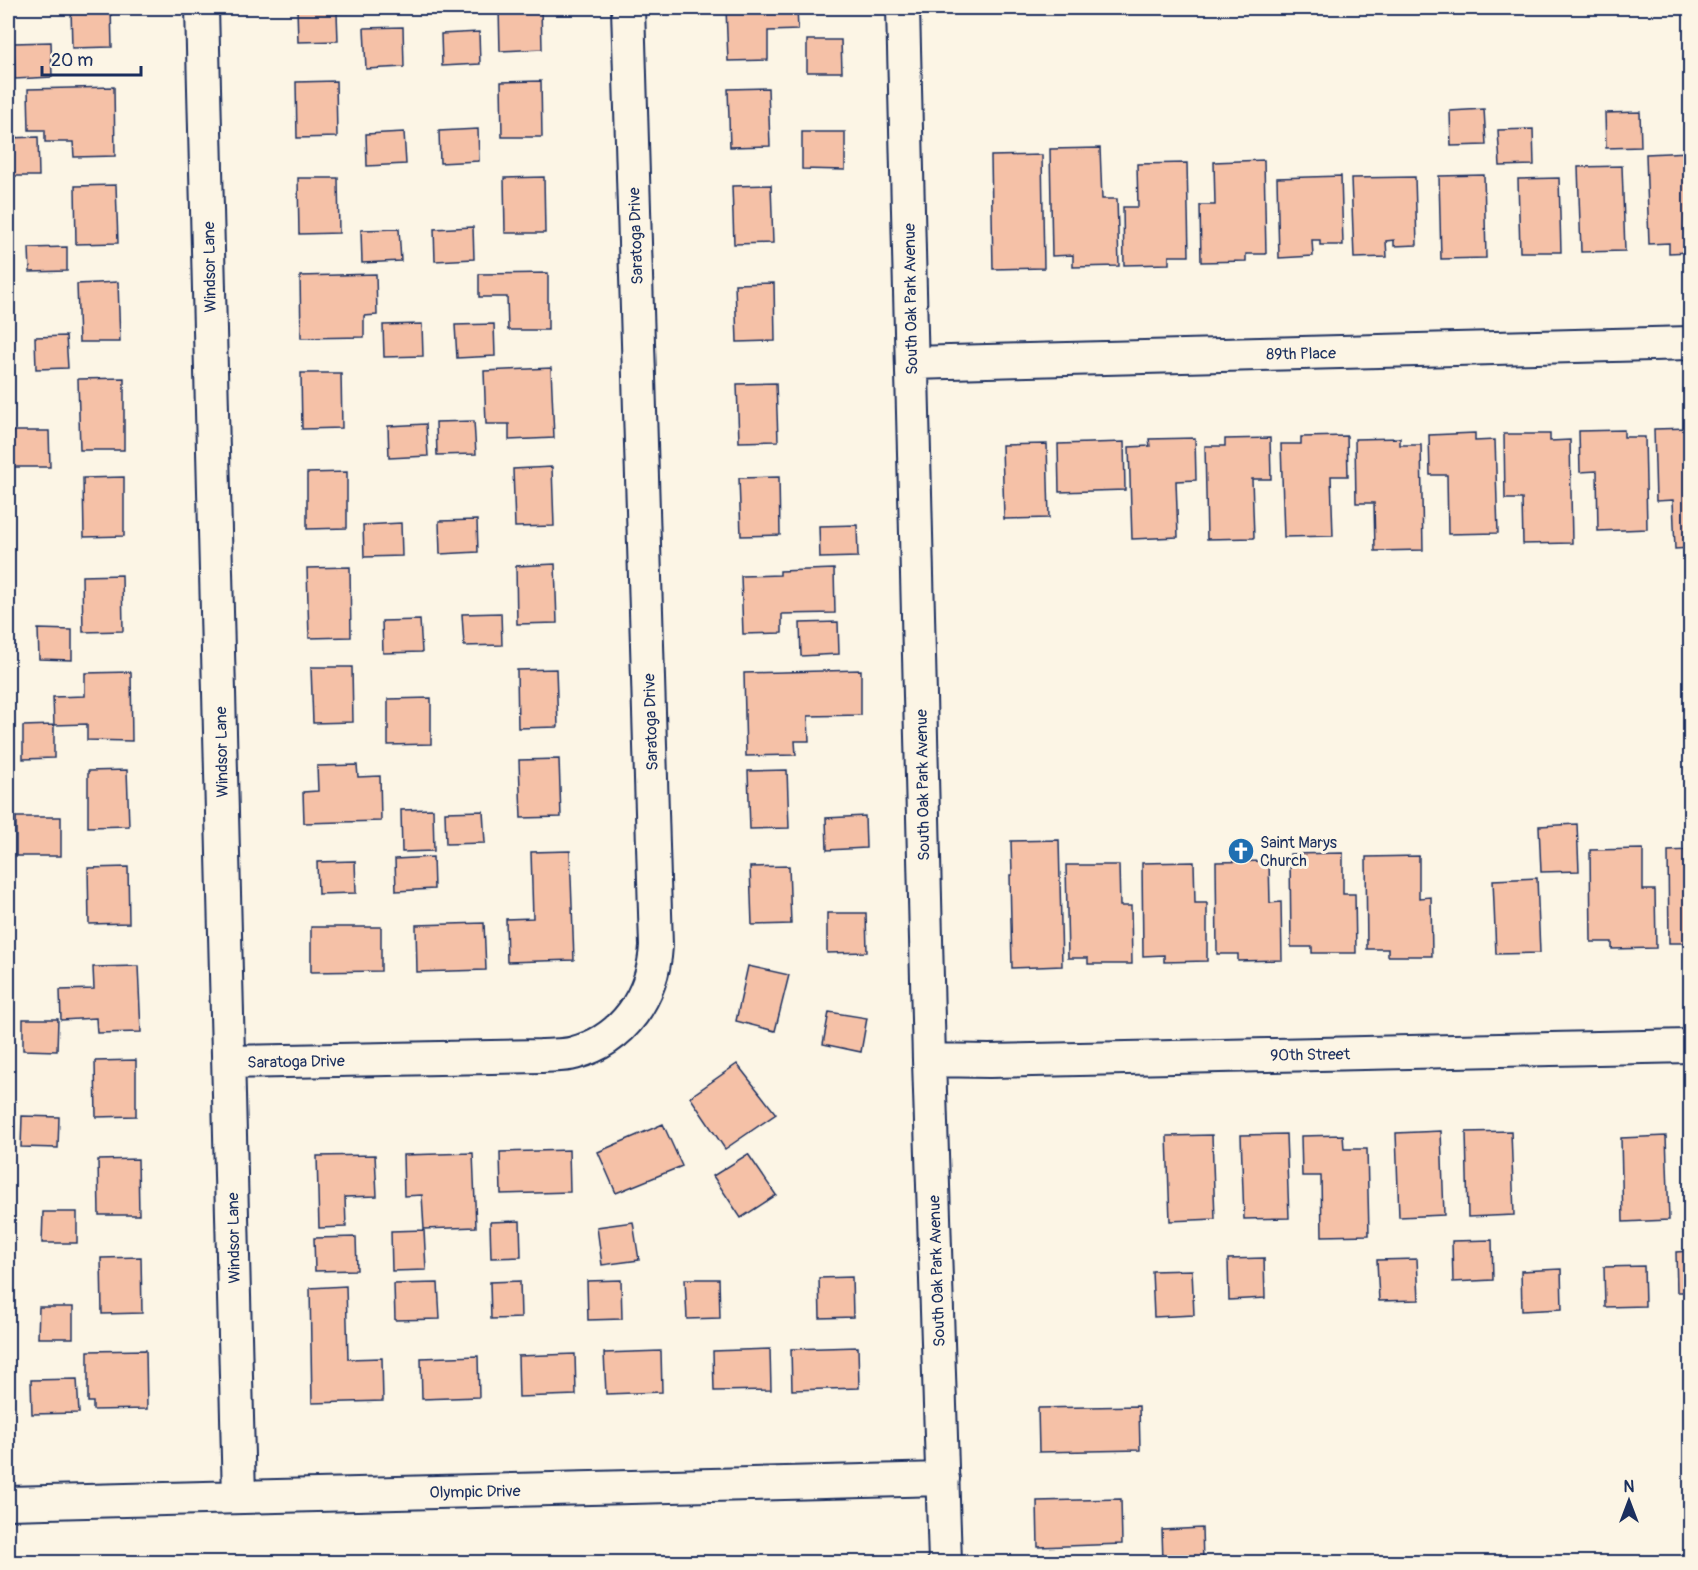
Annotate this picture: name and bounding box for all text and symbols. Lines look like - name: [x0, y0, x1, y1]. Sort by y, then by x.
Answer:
- scale bar: [42, 39, 141, 77]
- text: 20 m: [51, 49, 93, 72]
- street label: Saratoga Drive: [624, 187, 648, 285]
- street label: Windsor Lane: [199, 221, 221, 313]
- street label: South Oak Park Avenue: [900, 223, 922, 375]
- street label: 89th Place: [1266, 343, 1336, 365]
- street label: Saratoga Drive: [639, 673, 663, 771]
- street label: Windsor Lane: [211, 706, 233, 798]
- street label: South Oak Park Avenue: [912, 709, 934, 861]
- place label: Saint Marys Church: [1260, 833, 1337, 871]
- church icon: Saint Marys Church: [1226, 836, 1256, 866]
- street label: 90th Street: [1270, 1044, 1351, 1066]
- street label: Saratoga Drive: [247, 1051, 345, 1073]
- street label: Windsor Lane: [223, 1192, 245, 1284]
- street label: South Oak Park Avenue: [924, 1195, 950, 1347]
- north arrow: [1599, 1471, 1659, 1531]
- text: N: [1624, 1477, 1635, 1497]
- street label: Olympic Drive: [429, 1481, 521, 1503]

